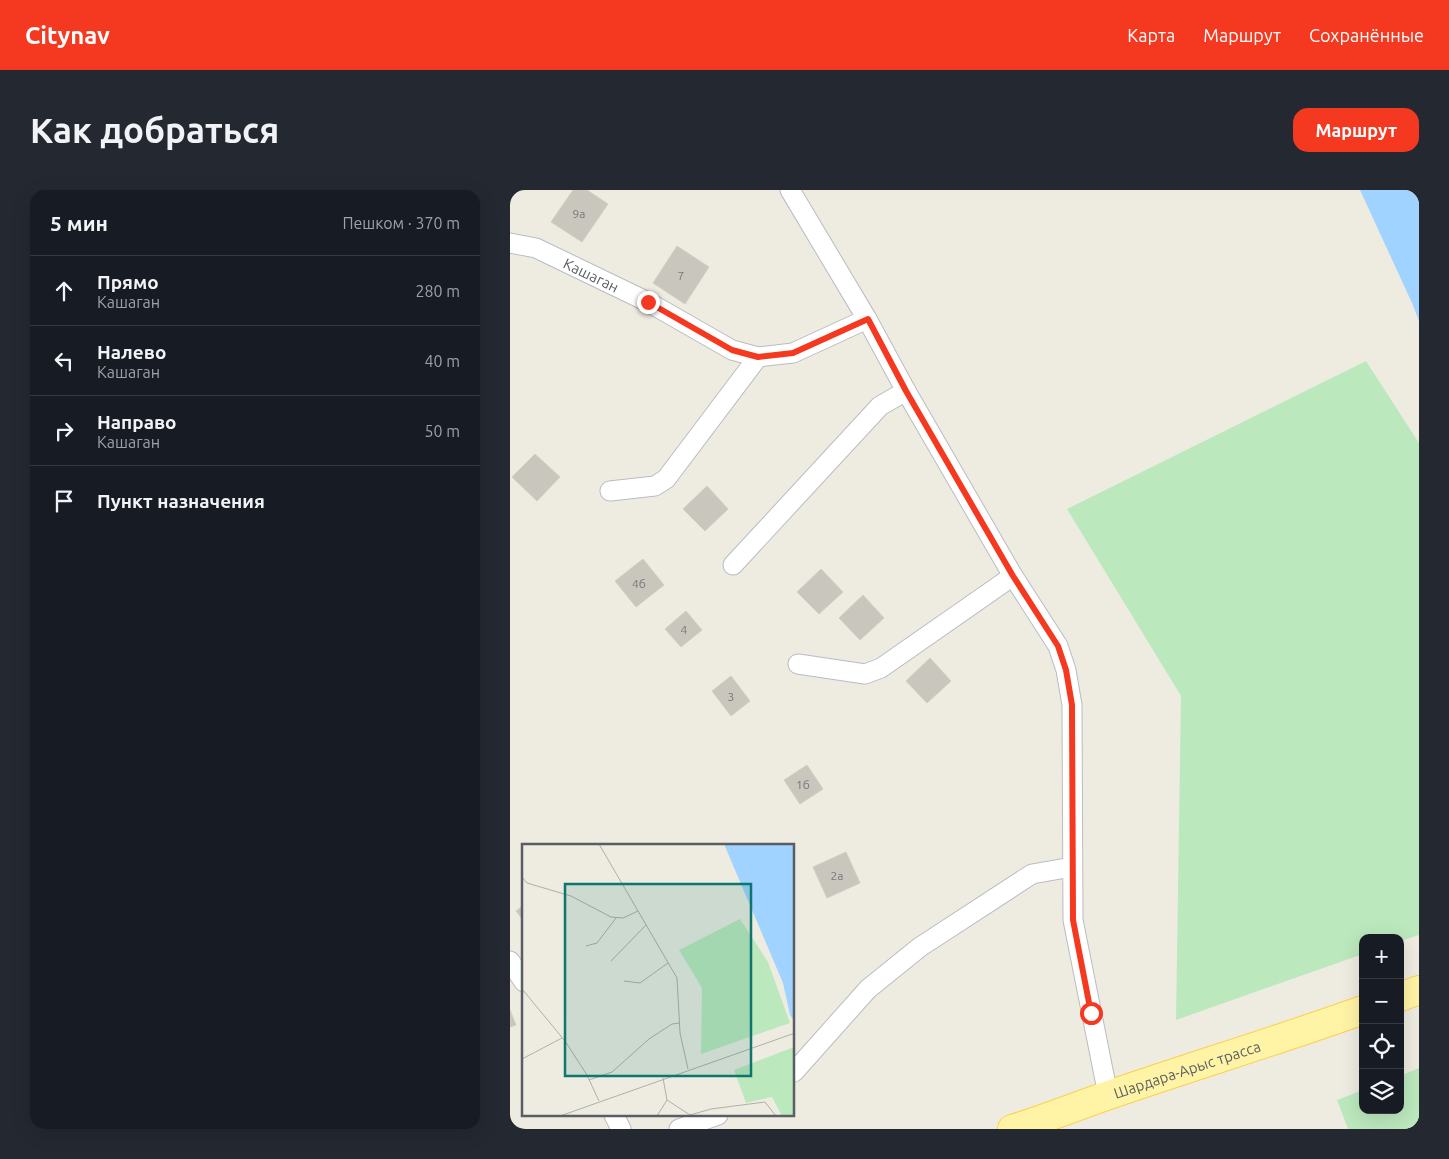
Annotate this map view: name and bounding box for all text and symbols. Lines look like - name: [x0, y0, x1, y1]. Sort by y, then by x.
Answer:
- text: Citynav: [25, 22, 110, 49]
- text: Карта: [1127, 25, 1175, 45]
- text: Маршрут: [1203, 25, 1281, 45]
- text: Сохранённые: [1309, 25, 1424, 45]
- button: Маршрут: [1293, 108, 1419, 152]
- text: Как добраться: [30, 110, 279, 150]
- house number: 9а: [573, 207, 585, 220]
- text: 5 мин: [50, 211, 108, 235]
- text: Пешком · 370 m: [342, 214, 460, 232]
- street label: Кашаган: [561, 254, 622, 295]
- house number: 7: [678, 269, 684, 282]
- text: Прямо: [97, 271, 159, 293]
- icon: ahead: [50, 277, 78, 305]
- text: 280 m: [415, 282, 460, 300]
- route end: [637, 291, 660, 314]
- text: Кашаган: [97, 293, 160, 311]
- text: Налево: [97, 341, 166, 363]
- icon: left: [50, 347, 78, 375]
- text: 40 m: [424, 352, 460, 370]
- text: Кашаган: [97, 363, 160, 381]
- text: Направо: [97, 411, 177, 433]
- icon: right: [50, 417, 78, 445]
- text: 50 m: [424, 422, 460, 440]
- text: Кашаган: [97, 433, 160, 451]
- icon: arrive: [50, 487, 78, 515]
- text: Пункт назначения: [97, 490, 265, 512]
- house number: 4б: [632, 577, 646, 590]
- house number: 4: [681, 623, 688, 636]
- house number: 3: [728, 690, 734, 703]
- house number: 1б: [796, 778, 810, 791]
- inset map: [522, 844, 795, 1116]
- house number: 2а: [831, 869, 843, 882]
- map controls: [1359, 934, 1404, 1114]
- button: +: [1359, 934, 1404, 979]
- button: −: [1359, 979, 1404, 1024]
- route start: [1080, 1002, 1103, 1025]
- button: locate: [1359, 1024, 1404, 1069]
- street label: Шардара-Арыс трасса: [1111, 1037, 1263, 1101]
- button: layers: [1359, 1069, 1404, 1114]

